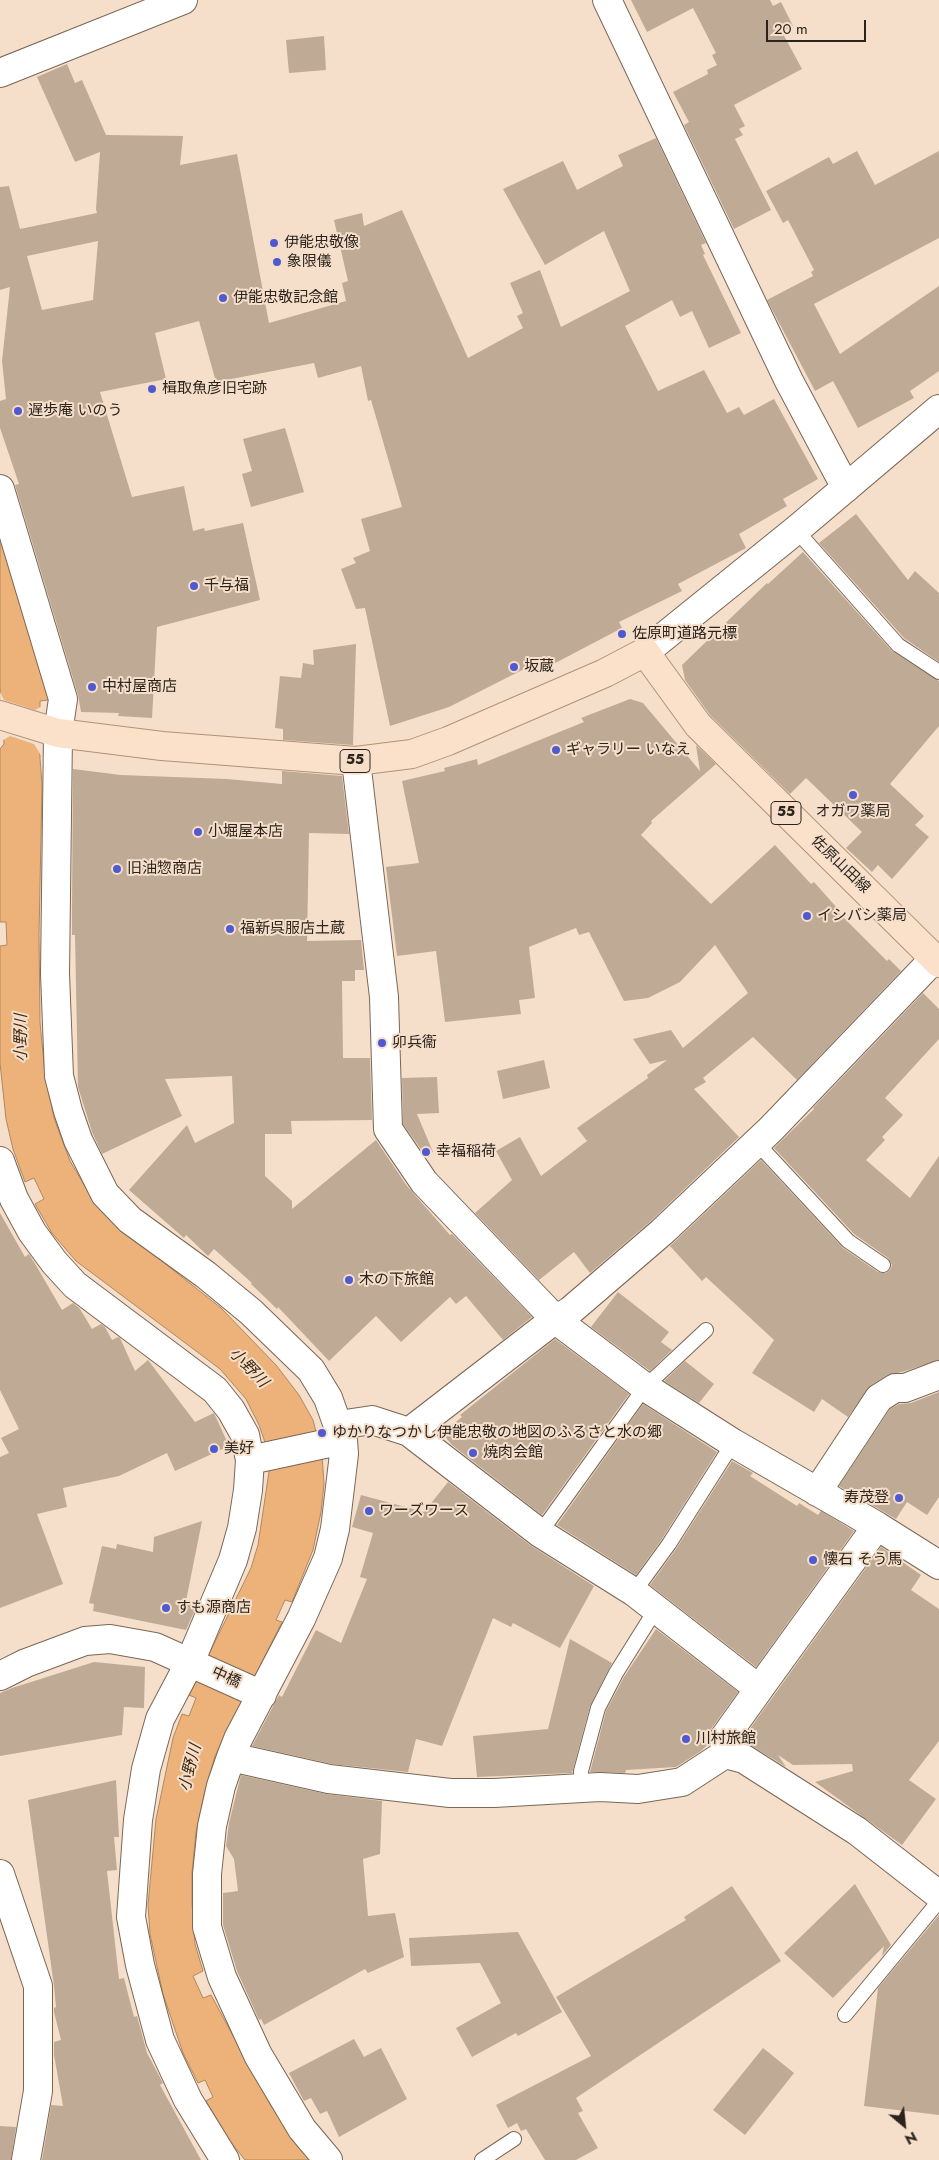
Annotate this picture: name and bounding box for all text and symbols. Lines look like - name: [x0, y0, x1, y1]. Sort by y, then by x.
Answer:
- scale bar: [769, 10, 869, 42]
- text: 20 m: [774, 18, 808, 40]
- place label: 伊能忠敬像: [284, 234, 359, 252]
- marker: 伊能忠敬像: [268, 237, 280, 249]
- place label: 象限儀: [287, 253, 332, 271]
- marker: 象限儀: [271, 256, 283, 268]
- place label: 伊能忠敬記念館: [233, 289, 338, 307]
- marker: 伊能忠敬記念館: [217, 292, 229, 304]
- place label: 楫取魚彦旧宅跡: [162, 380, 267, 398]
- marker: 楫取魚彦旧宅跡: [146, 383, 158, 395]
- place label: 遅歩庵 いのう: [28, 402, 122, 420]
- marker: 遅歩庵 いのう: [12, 405, 24, 417]
- place label: 千与福: [204, 577, 249, 595]
- marker: 千与福: [188, 580, 200, 592]
- place label: 佐原町道路元標: [632, 625, 737, 643]
- marker: 佐原町道路元標: [616, 628, 628, 640]
- place label: 坂蔵: [524, 658, 554, 676]
- marker: 坂蔵: [508, 661, 520, 673]
- place label: 中村屋商店: [102, 678, 177, 696]
- marker: 中村屋商店: [86, 681, 98, 693]
- place label: ギャラリー いなえ: [566, 741, 690, 759]
- marker: ギャラリー いなえ: [550, 744, 562, 756]
- road number: 55: [340, 749, 370, 772]
- marker: オガワ薬局: [847, 789, 859, 801]
- road number: 55: [771, 801, 801, 824]
- place label: オガワ薬局: [816, 803, 890, 821]
- place label: 小堀屋本店: [208, 823, 283, 841]
- marker: 小堀屋本店: [192, 826, 204, 838]
- street label: 佐原山田線: [807, 832, 873, 898]
- place label: 旧油惣商店: [127, 860, 202, 878]
- marker: 旧油惣商店: [111, 863, 123, 875]
- place label: イシバシ薬局: [817, 907, 907, 925]
- marker: イシバシ薬局: [801, 910, 813, 922]
- place label: 福新呉服店土蔵: [240, 920, 345, 938]
- marker: 福新呉服店土蔵: [224, 923, 236, 935]
- water label: 小野川: [12, 1014, 32, 1062]
- place label: 卯兵衞: [392, 1034, 437, 1052]
- marker: 卯兵衞: [376, 1037, 388, 1049]
- place label: 幸福稲荷: [436, 1143, 496, 1161]
- marker: 幸福稲荷: [420, 1146, 432, 1158]
- place label: 木の下旅館: [359, 1271, 434, 1289]
- marker: 木の下旅館: [343, 1274, 355, 1286]
- water label: 小野川: [224, 1344, 272, 1392]
- place label: ゆかりなつかし伊能忠敬の地図のふるさと水の郷: [332, 1424, 662, 1442]
- marker: ゆかりなつかし伊能忠敬の地図のふるさと水の郷: [316, 1427, 328, 1439]
- place label: 美好: [224, 1440, 254, 1458]
- marker: 美好: [208, 1443, 220, 1455]
- place label: 焼肉会館: [483, 1444, 543, 1462]
- marker: 焼肉会館: [467, 1447, 479, 1459]
- place label: 寿茂登: [844, 1489, 889, 1507]
- marker: 寿茂登: [893, 1492, 905, 1504]
- place label: ワーズワース: [379, 1502, 469, 1520]
- marker: ワーズワース: [363, 1505, 375, 1517]
- place label: 懐石 そう馬: [823, 1551, 902, 1569]
- marker: 懐石 そう馬: [807, 1554, 819, 1566]
- place label: すも源商店: [176, 1599, 251, 1617]
- marker: すも源商店: [160, 1602, 172, 1614]
- street label: 中橋: [209, 1664, 243, 1692]
- place label: 川村旅館: [696, 1730, 756, 1748]
- marker: 川村旅館: [680, 1733, 692, 1745]
- water label: 小野川: [176, 1742, 206, 1794]
- north arrow: [879, 2100, 929, 2150]
- text: N: [901, 2127, 921, 2150]

